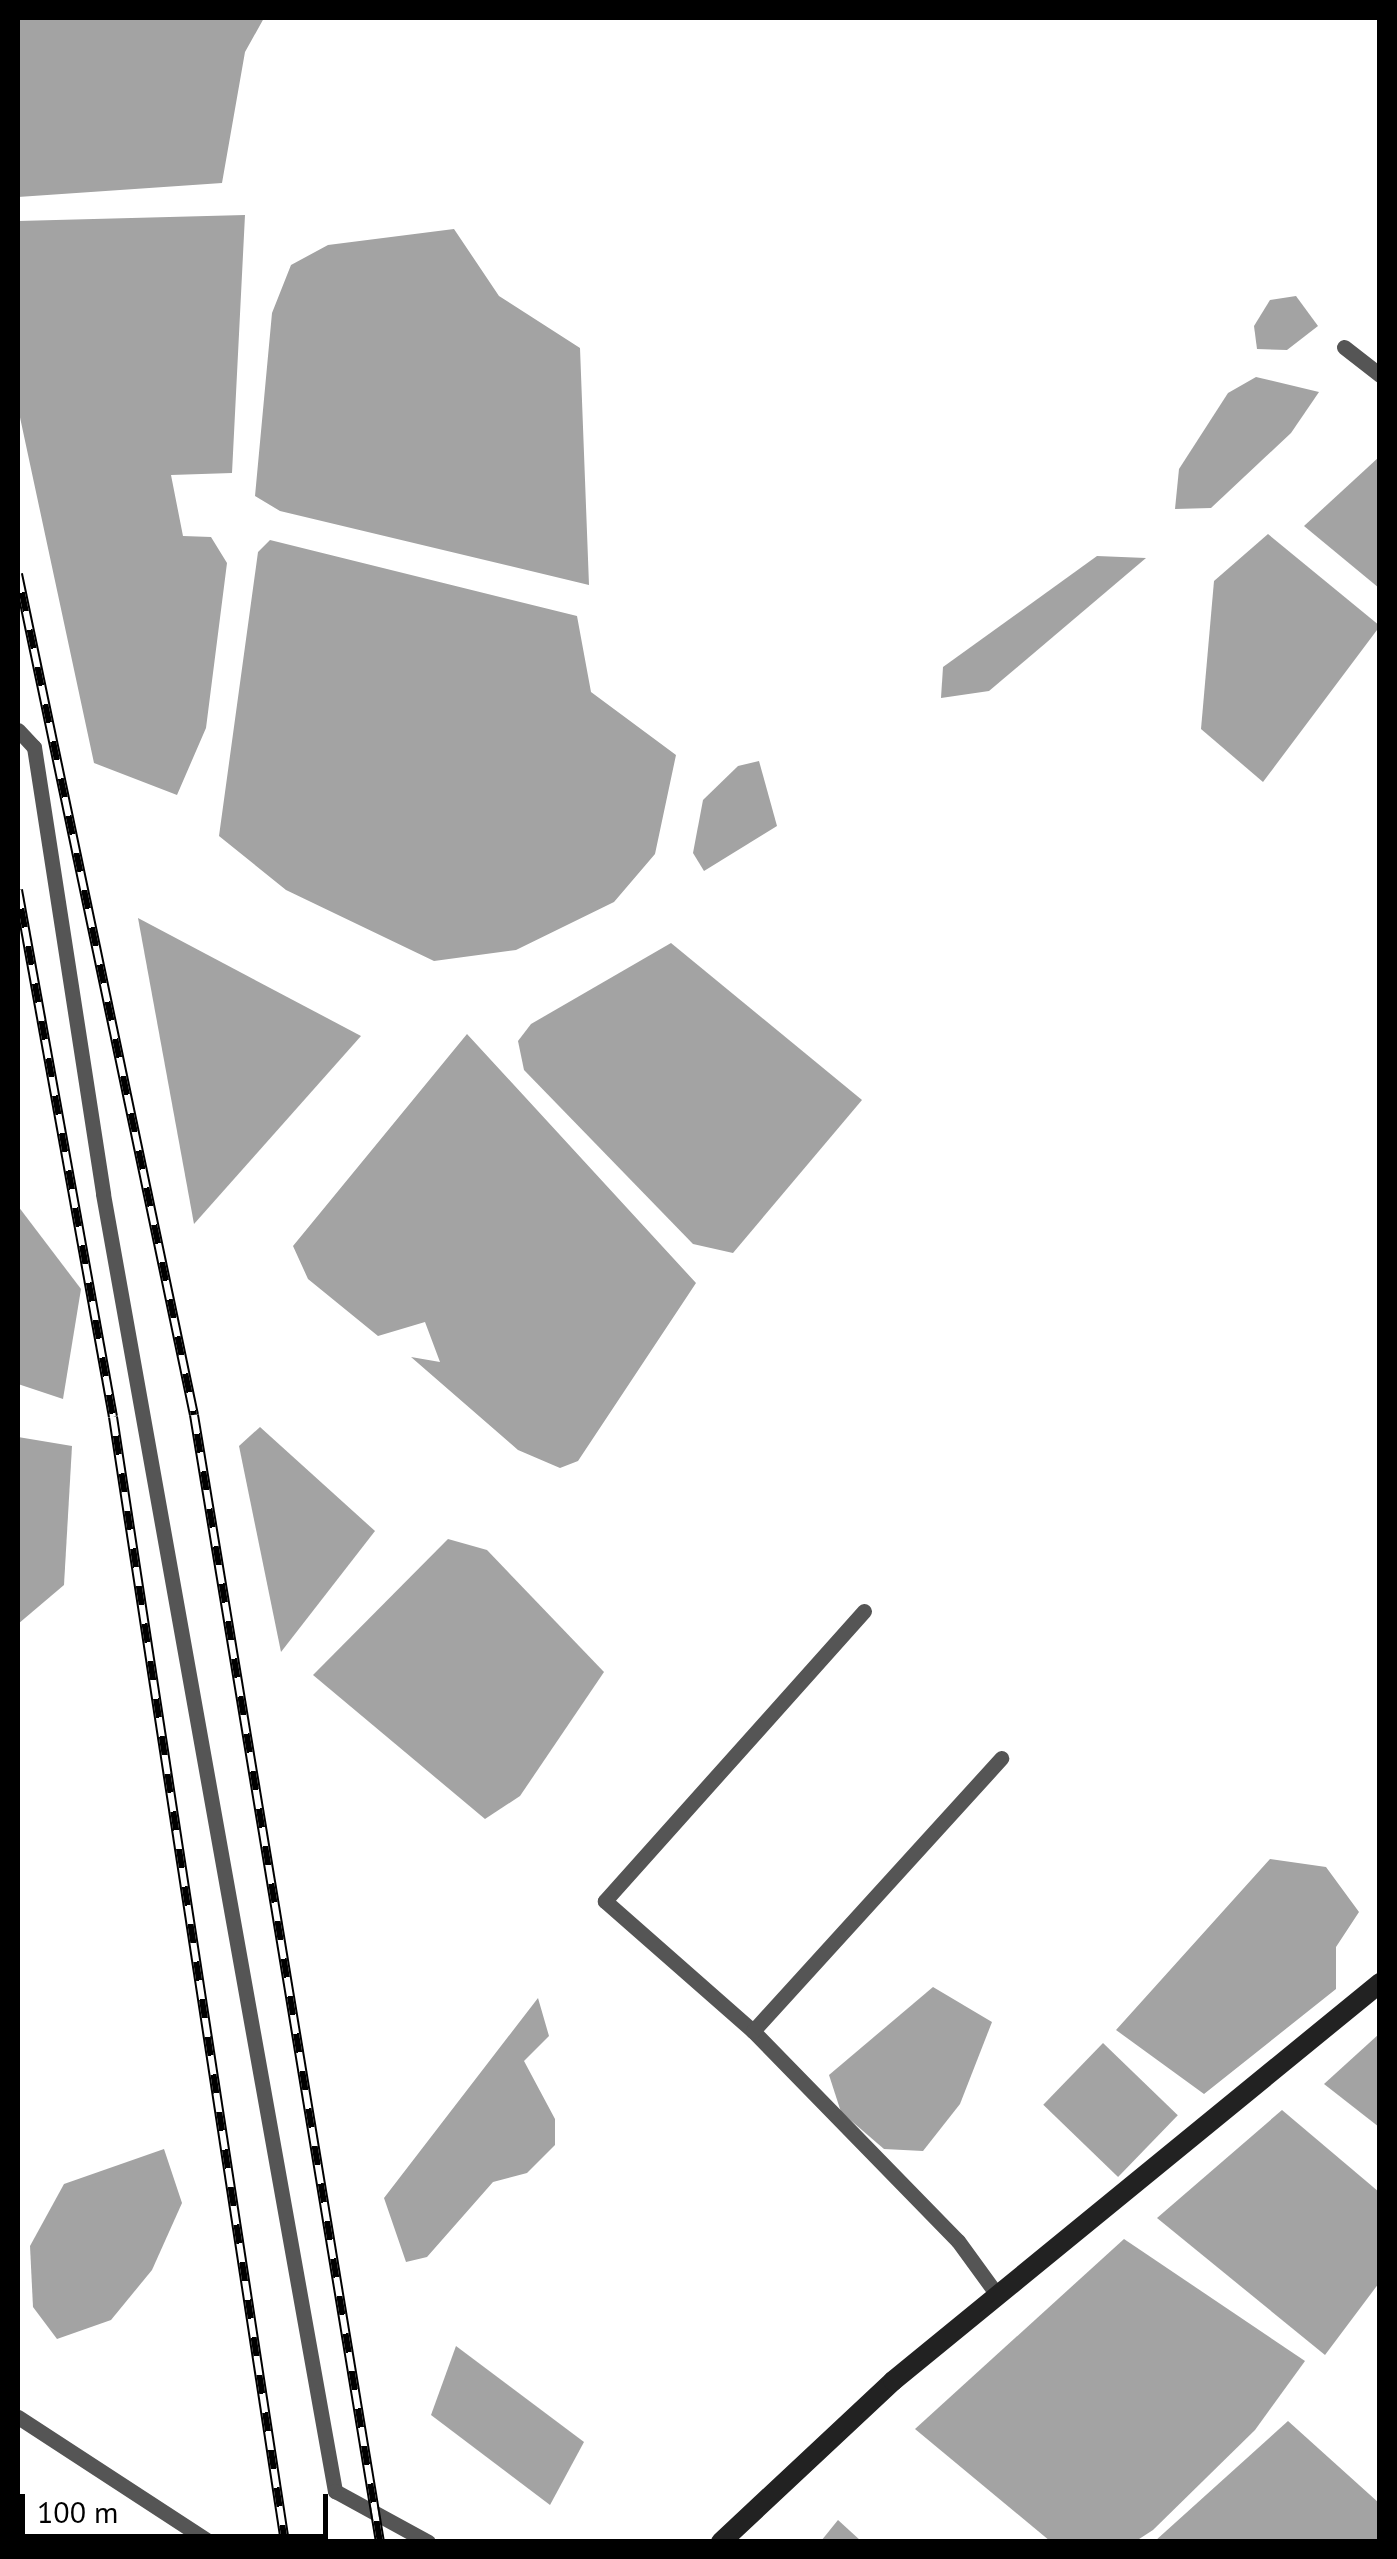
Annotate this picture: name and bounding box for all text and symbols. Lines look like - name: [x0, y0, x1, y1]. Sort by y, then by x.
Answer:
- scale bar: [25, 2474, 332, 2536]
- text: 100 m: [37, 2492, 118, 2531]

